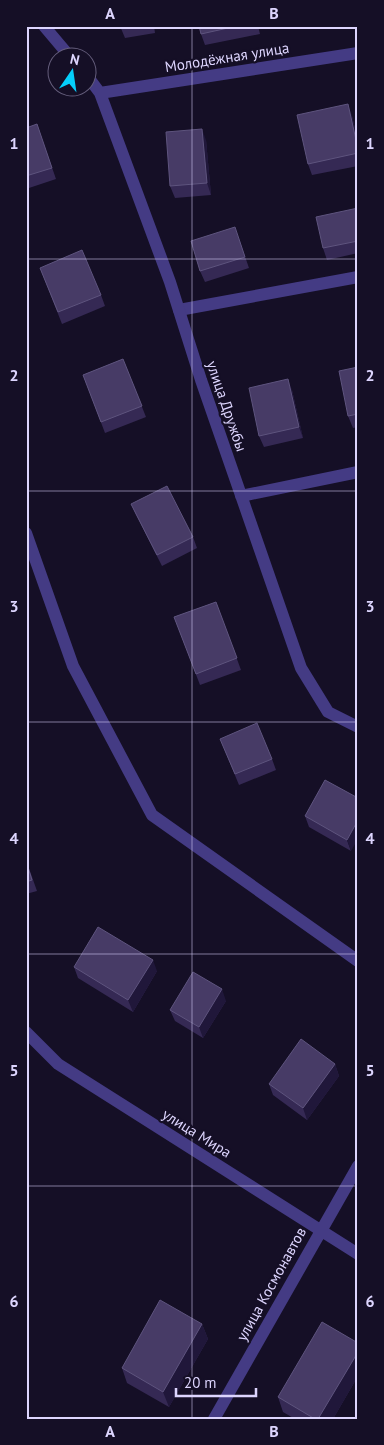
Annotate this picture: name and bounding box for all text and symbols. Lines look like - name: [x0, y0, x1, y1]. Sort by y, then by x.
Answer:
- text: A: [105, 3, 115, 23]
- text: B: [269, 3, 279, 23]
- street label: Молодёжная улица: [163, 38, 291, 76]
- north arrow: [48, 48, 98, 98]
- text: N: [68, 50, 81, 69]
- text: 1: [9, 133, 19, 153]
- text: 1: [365, 133, 375, 153]
- street label: улица Дружбы: [203, 358, 251, 454]
- text: 2: [9, 365, 19, 385]
- text: 2: [365, 365, 375, 385]
- text: 3: [9, 596, 19, 616]
- text: 3: [365, 596, 375, 616]
- text: 4: [9, 828, 19, 848]
- text: 4: [365, 828, 375, 848]
- text: 5: [9, 1060, 19, 1080]
- text: 5: [365, 1060, 375, 1080]
- street label: улица Мира: [159, 1104, 235, 1162]
- street label: улица Космонавтов: [232, 1224, 310, 1344]
- text: 6: [9, 1291, 19, 1311]
- text: 6: [365, 1291, 375, 1311]
- scale bar: [176, 1365, 256, 1397]
- text: 20 m: [184, 1373, 217, 1392]
- text: A: [105, 1421, 115, 1441]
- text: B: [269, 1421, 279, 1441]

